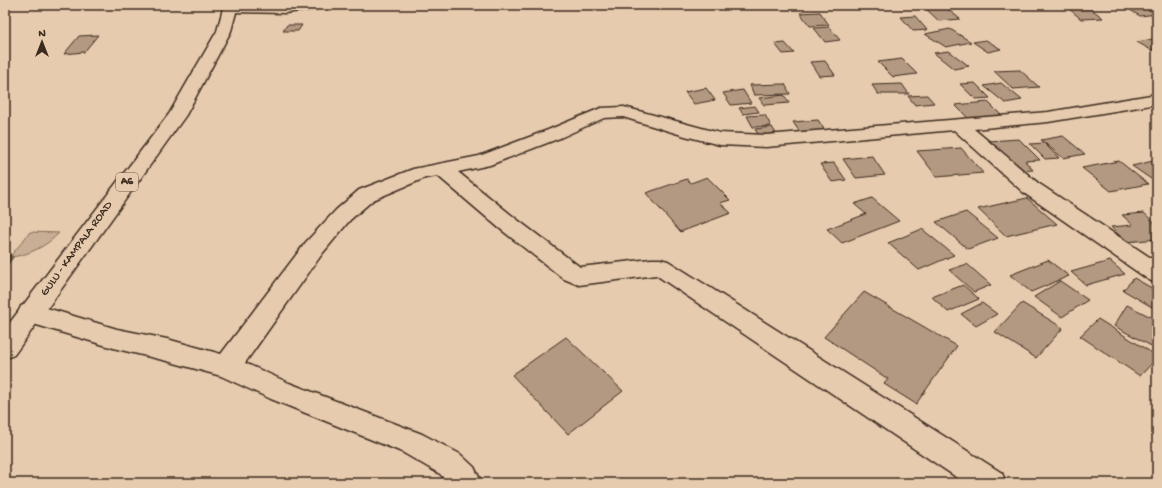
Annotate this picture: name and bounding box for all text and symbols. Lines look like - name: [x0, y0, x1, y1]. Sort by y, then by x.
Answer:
- north arrow: [22, 22, 62, 62]
- text: N: [38, 28, 46, 40]
- road number: A6: [116, 173, 138, 191]
- street label: GULU - KAMPALA ROAD: [38, 199, 116, 299]

